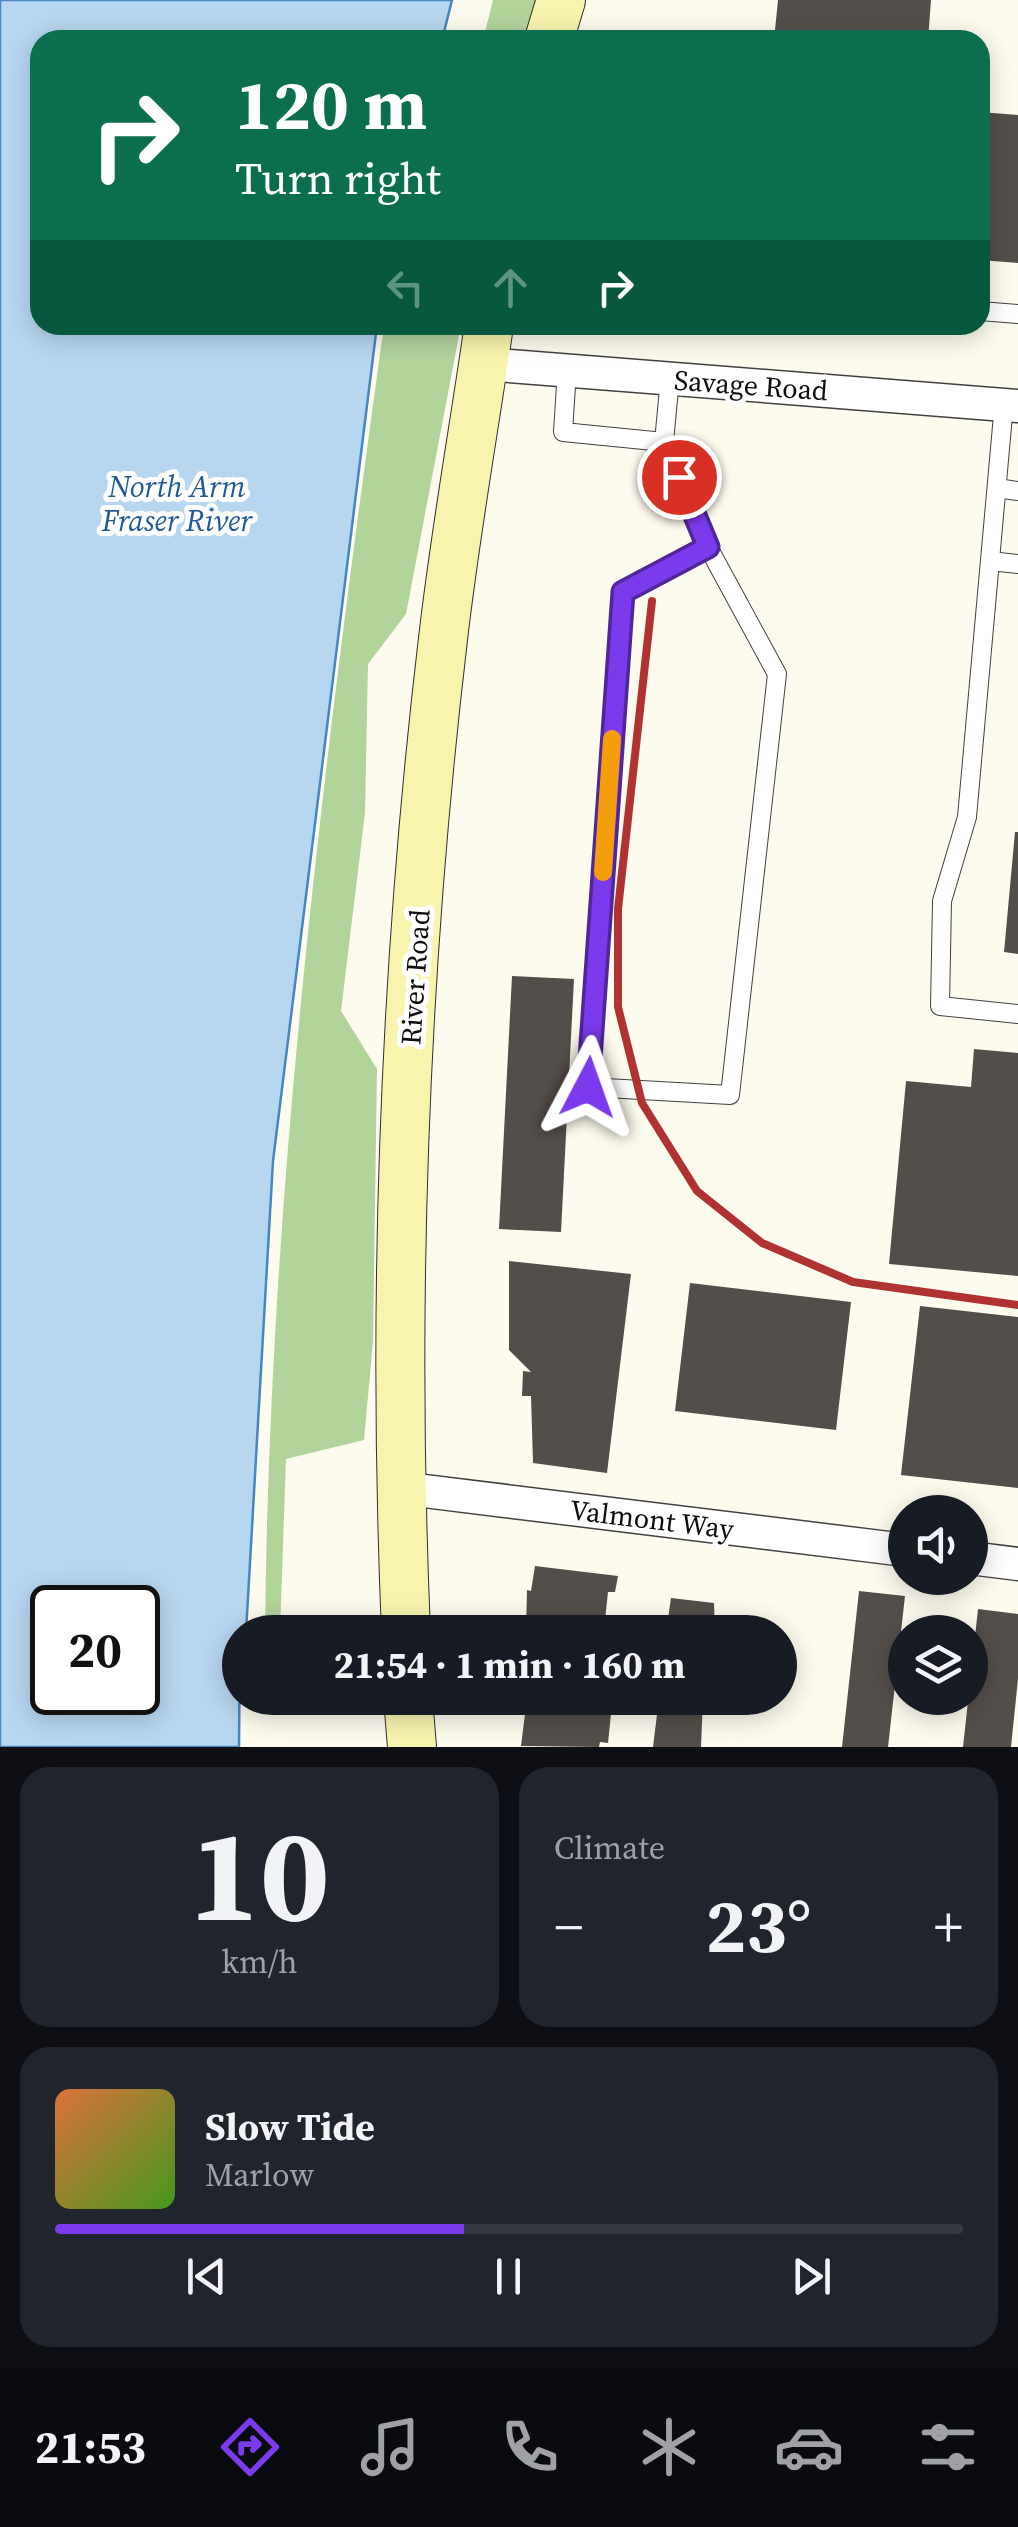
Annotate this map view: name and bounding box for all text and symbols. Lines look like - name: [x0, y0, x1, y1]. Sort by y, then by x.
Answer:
- text: 120 m: [235, 56, 427, 152]
- icon: right: [70, 70, 200, 200]
- text: Turn right: [235, 147, 441, 209]
- icon: left: [378, 260, 433, 315]
- icon: ahead: [483, 260, 538, 315]
- icon: right: [588, 260, 643, 315]
- street label: Savage Road: [673, 361, 829, 409]
- pin: [637, 435, 722, 520]
- icon: arrive: [652, 450, 707, 505]
- water label: North Arm Fraser River: [101, 466, 253, 541]
- street label: River Road: [391, 908, 439, 1046]
- position arrow: [536, 1035, 640, 1139]
- street label: Valmont Way: [568, 1490, 737, 1548]
- map controls: [888, 1495, 988, 1715]
- button: sound: [888, 1495, 988, 1595]
- speed limit sign: 20: [30, 1585, 160, 1715]
- button: layers: [888, 1615, 988, 1715]
- text: 21:54 · 1 min · 160 m: [333, 1639, 686, 1691]
- text: 10: [189, 1785, 330, 1964]
- text: Climate: [554, 1826, 665, 1870]
- text: 23°: [706, 1874, 811, 1977]
- text: −: [554, 1889, 583, 1964]
- text: +: [934, 1889, 963, 1964]
- text: km/h: [221, 1940, 298, 1984]
- text: Slow Tide: [205, 2101, 375, 2153]
- text: Marlow: [205, 2153, 314, 2197]
- icon: previous: [179, 2249, 234, 2304]
- icon: pause: [481, 2249, 536, 2304]
- icon: next: [784, 2249, 839, 2304]
- icon: directions: [215, 2412, 285, 2482]
- icon: music: [355, 2412, 425, 2482]
- icon: phone: [495, 2412, 565, 2482]
- icon: climate: [634, 2412, 704, 2482]
- icon: car: [774, 2412, 844, 2482]
- icon: filters: [913, 2412, 983, 2482]
- text: 21:53: [35, 2416, 146, 2478]

